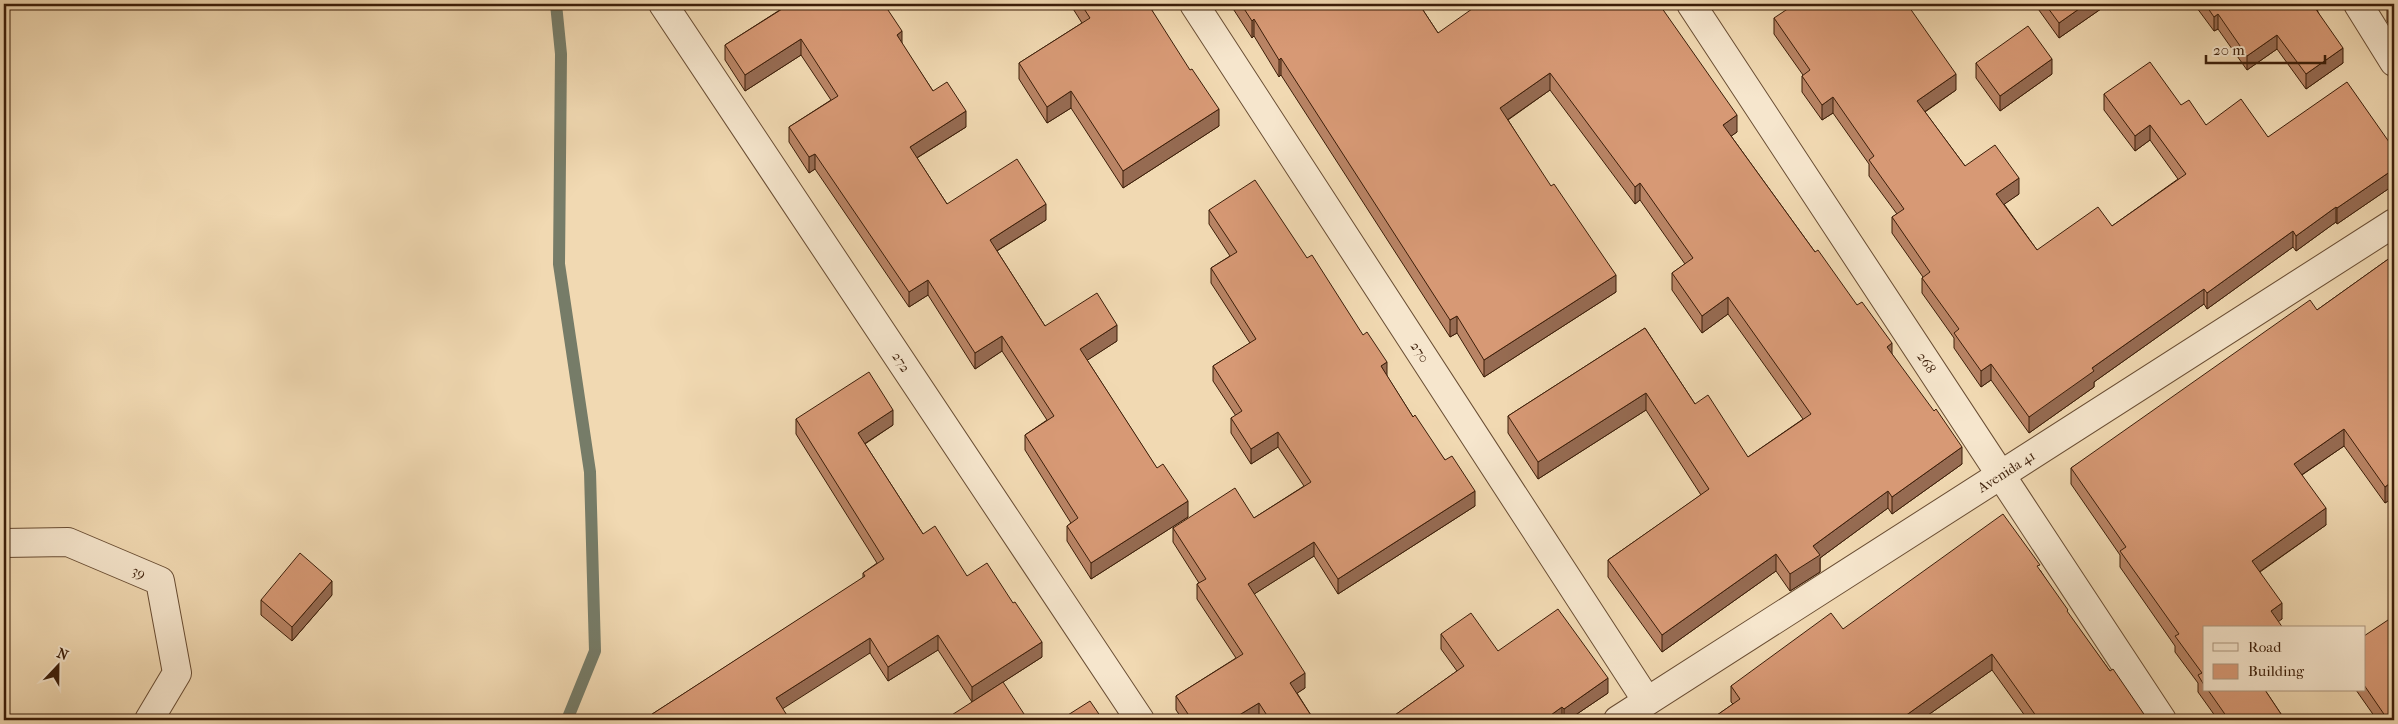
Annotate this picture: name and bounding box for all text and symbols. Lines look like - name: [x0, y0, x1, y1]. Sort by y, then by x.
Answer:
- scale bar: [2206, 32, 2324, 64]
- text: 20 m: [2213, 41, 2245, 59]
- street label: 270: [1407, 338, 1433, 366]
- street label: 272: [888, 348, 914, 375]
- street label: 268: [1914, 349, 1940, 376]
- street label: Avenida 41: [1973, 447, 2038, 497]
- street label: 39: [130, 562, 148, 582]
- legend: [2203, 626, 2366, 692]
- text: Road: [2248, 638, 2282, 656]
- north arrow: [32, 642, 82, 692]
- text: N: [55, 645, 71, 664]
- text: Building: [2248, 662, 2305, 680]

